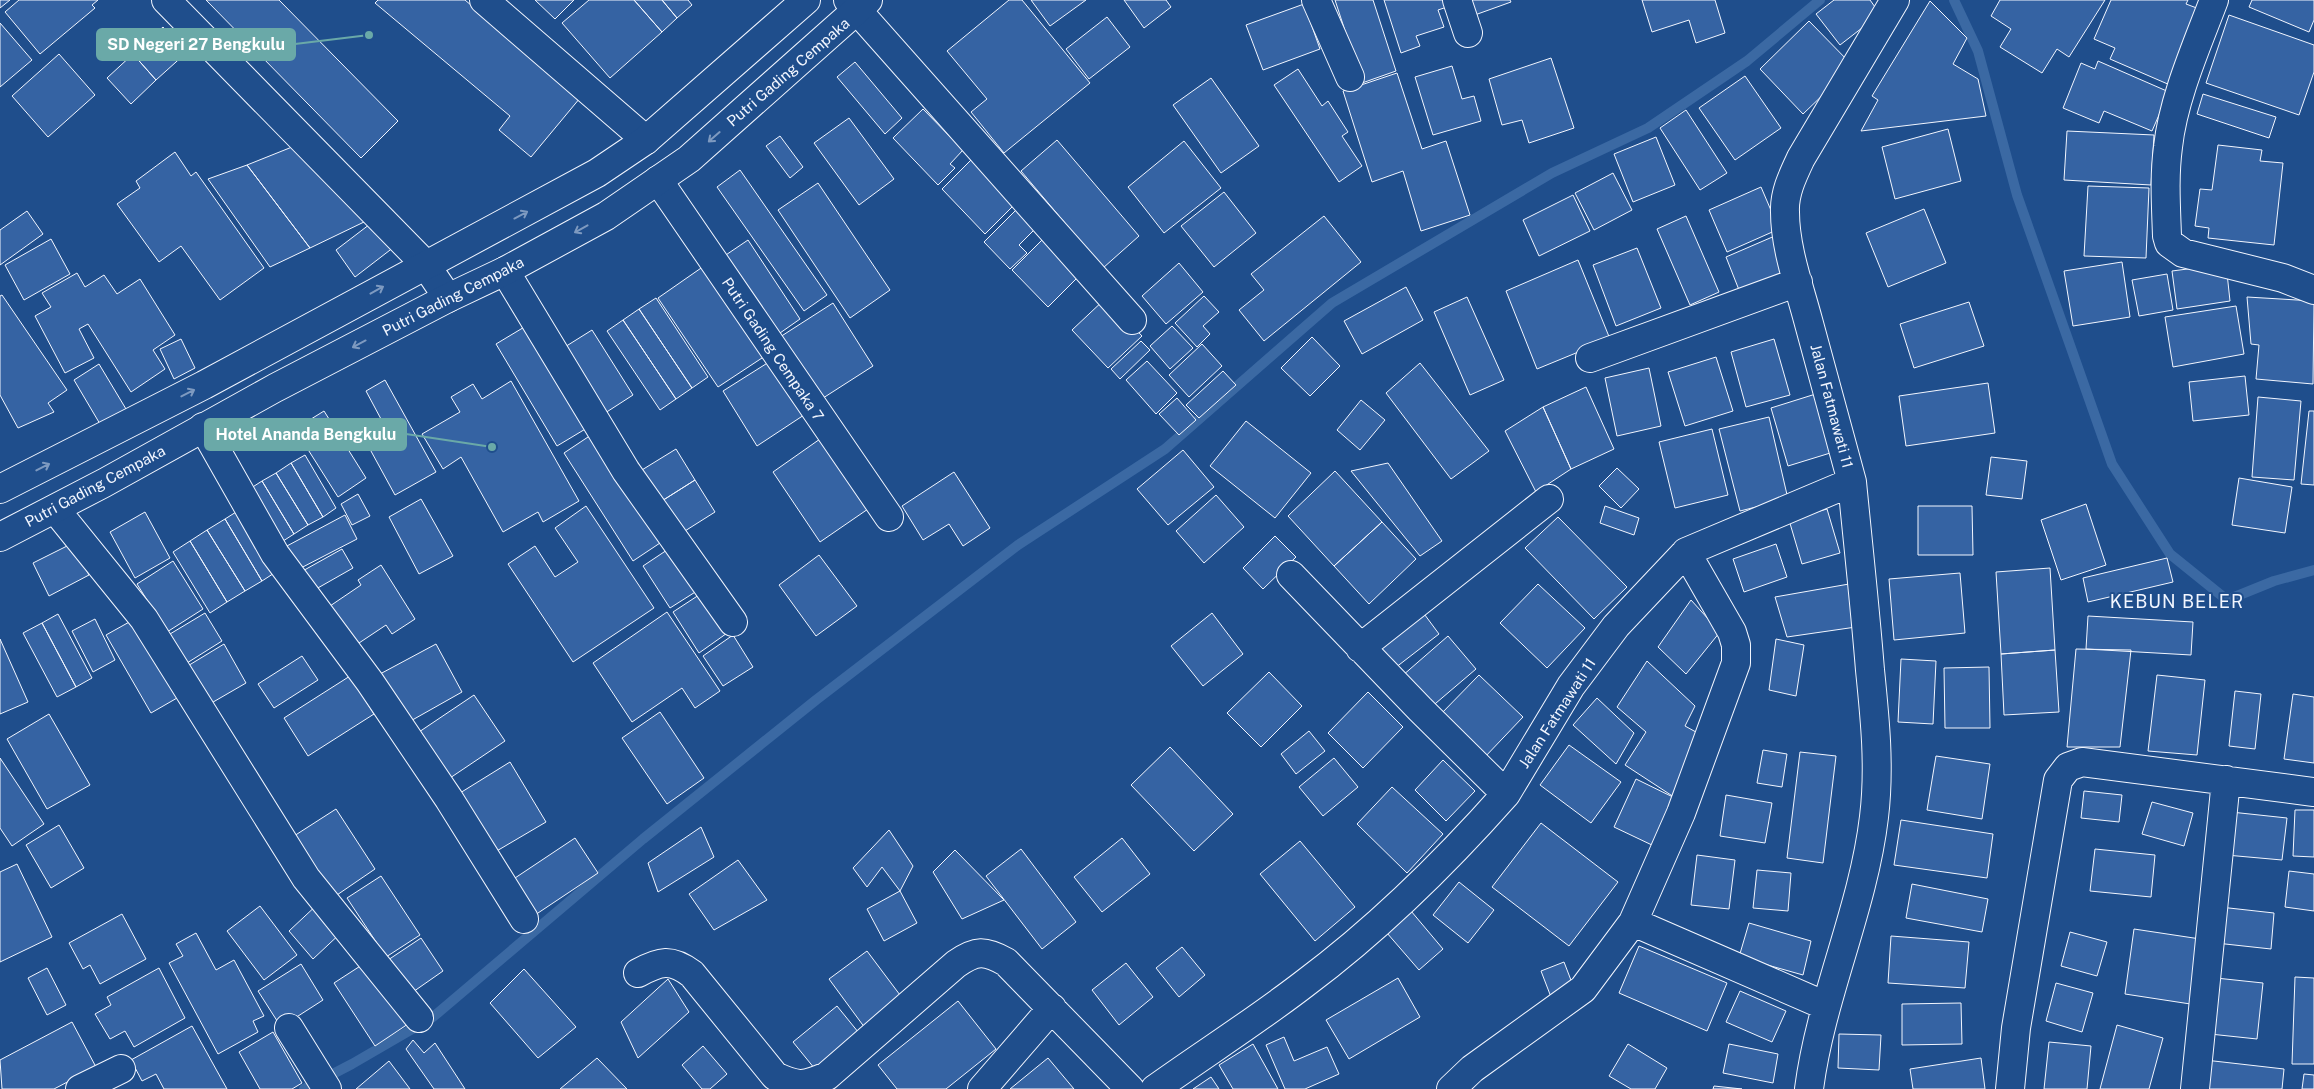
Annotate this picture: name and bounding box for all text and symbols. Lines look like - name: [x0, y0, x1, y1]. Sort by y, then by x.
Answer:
- street label: Putri Gading Cempaka: [723, 14, 853, 130]
- callout: SD Negeri 27 Bengkulu: [97, 29, 295, 60]
- text: SD Negeri 27 Bengkulu: [107, 35, 285, 54]
- one-way arrow: [708, 131, 721, 142]
- one-way arrow: [513, 210, 528, 219]
- one-way arrow: [574, 225, 589, 235]
- street label: Putri Gading Cempaka: [379, 253, 527, 339]
- street label: Putri Gading Cempaka 7: [719, 274, 827, 424]
- one-way arrow: [369, 285, 384, 295]
- one-way arrow: [352, 340, 367, 349]
- street label: Jalan Fatmawati 11: [1807, 342, 1857, 470]
- one-way arrow: [180, 388, 195, 397]
- callout: Hotel Ananda Bengkulu: [205, 419, 406, 450]
- text: Hotel Ananda Bengkulu: [216, 425, 396, 444]
- street label: Putri Gading Cempaka: [22, 442, 168, 530]
- one-way arrow: [36, 462, 51, 472]
- district label: KEBUN BELER: [2110, 591, 2244, 612]
- street label: Jalan Fatmawati 11: [1515, 655, 1599, 771]

